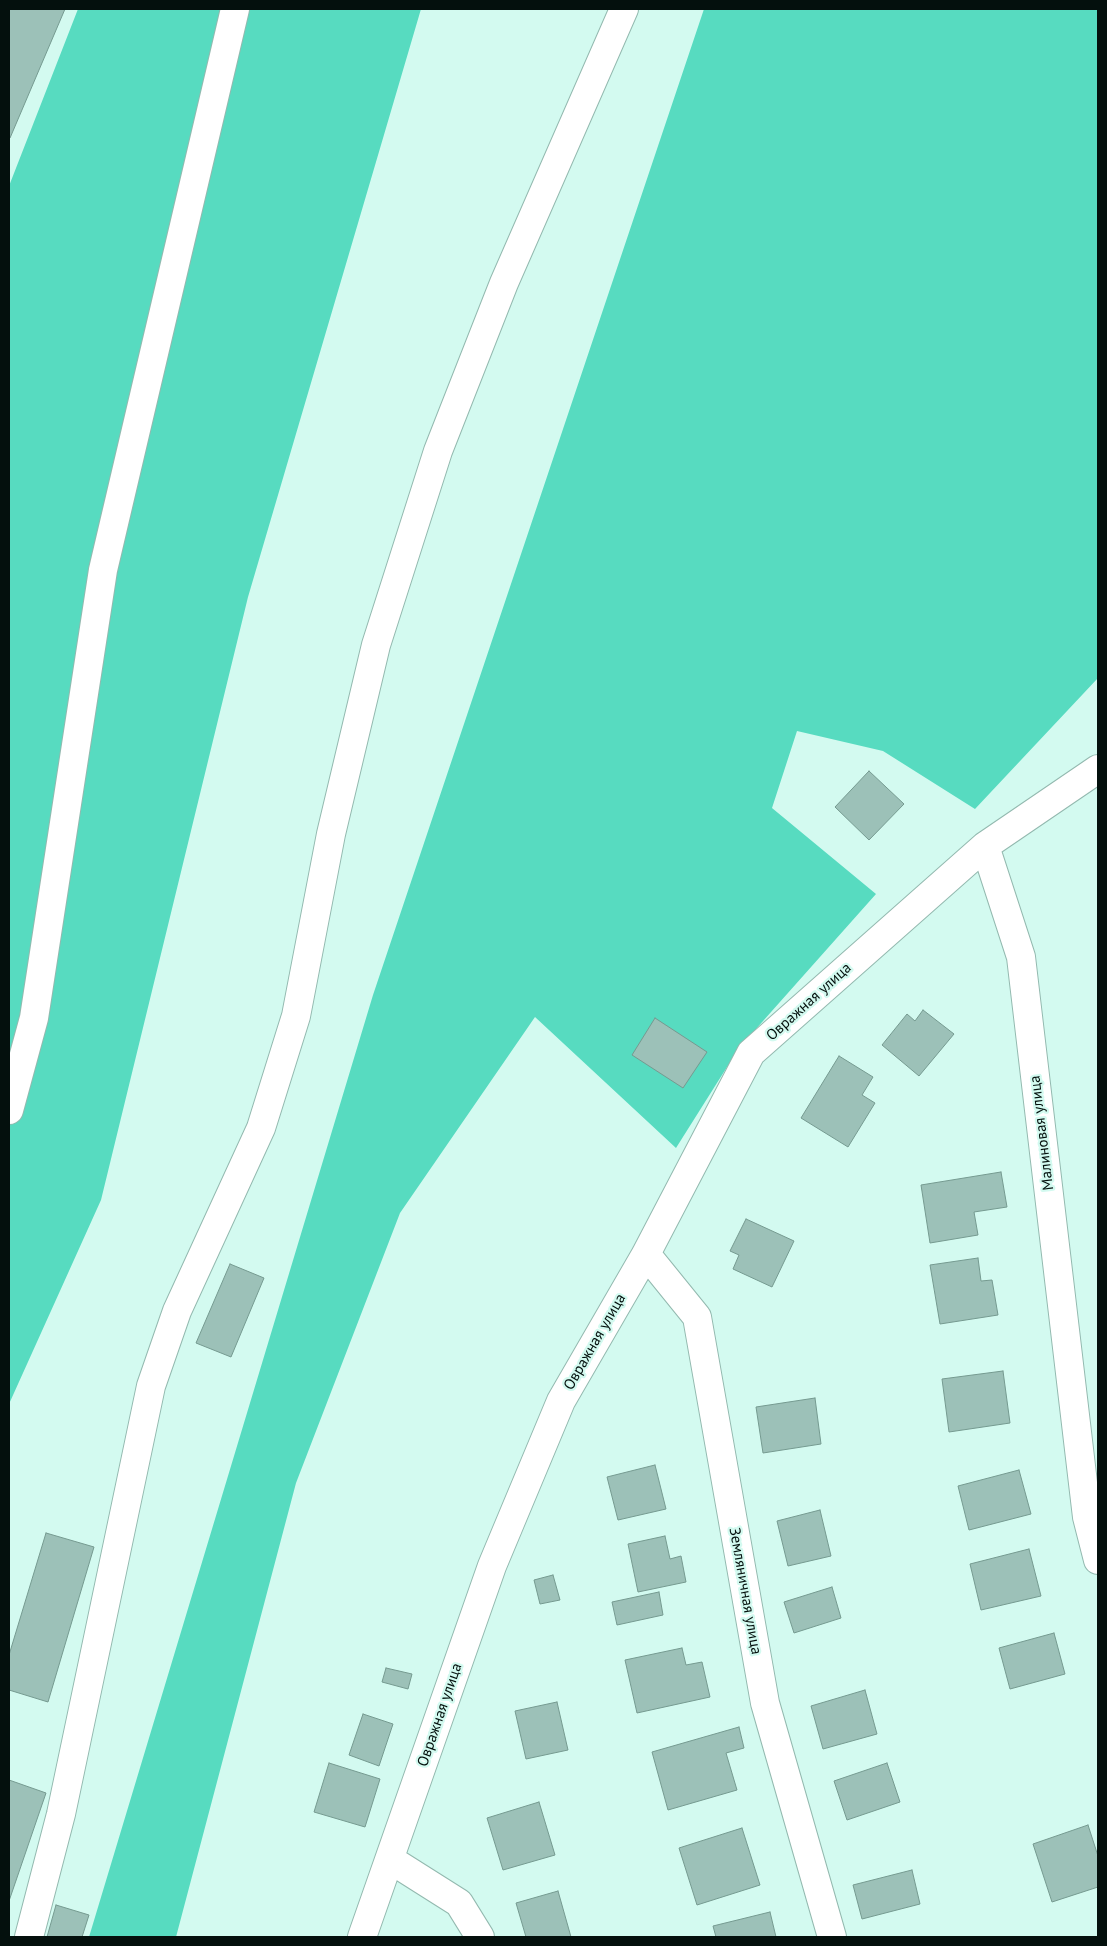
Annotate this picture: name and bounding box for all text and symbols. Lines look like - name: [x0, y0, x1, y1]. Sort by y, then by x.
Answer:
- street label: Овражная улица: [763, 959, 855, 1045]
- street label: Малиновая улица: [1026, 1075, 1058, 1191]
- street label: Овражная улица: [560, 1291, 630, 1393]
- street label: Земляничная улица: [725, 1526, 765, 1656]
- street label: Овражная улица: [414, 1661, 466, 1769]

